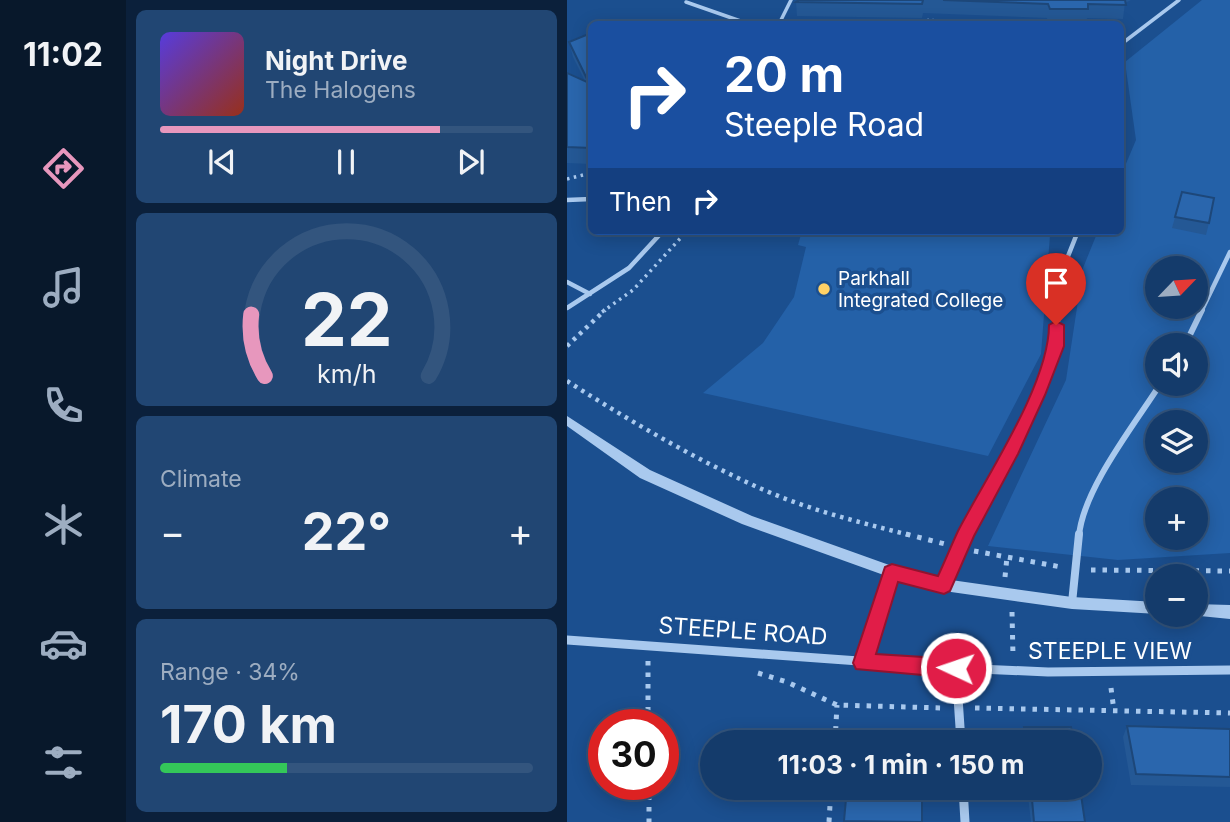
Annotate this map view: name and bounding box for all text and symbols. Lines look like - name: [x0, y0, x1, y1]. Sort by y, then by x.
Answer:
- text: 11:02: [23, 35, 103, 74]
- text: Night Drive: [265, 45, 407, 76]
- text: 20 m: [724, 45, 844, 104]
- icon: right: [609, 49, 700, 140]
- text: The Halogens: [265, 76, 416, 104]
- text: Steeple Road: [724, 105, 924, 144]
- icon: previous: [203, 143, 241, 181]
- icon: pause: [327, 143, 365, 181]
- icon: next: [452, 143, 490, 181]
- icon: directions: [39, 144, 88, 193]
- icon: right: [686, 182, 724, 220]
- text: Then: [609, 186, 672, 217]
- pin: [1026, 253, 1086, 325]
- north arrow: [1145, 256, 1207, 318]
- map controls: [1145, 256, 1208, 627]
- icon: music: [39, 263, 88, 312]
- icon: arrive: [1037, 264, 1075, 302]
- place label: Parkhall Integrated College: [838, 267, 1003, 312]
- text: 22: [301, 275, 392, 364]
- marker: Parkhall Integrated College: [816, 281, 832, 297]
- button: sound: [1145, 333, 1208, 396]
- text: km/h: [317, 358, 376, 388]
- icon: phone: [39, 381, 88, 430]
- button: layers: [1145, 410, 1208, 473]
- text: Climate: [160, 465, 242, 493]
- button: +: [1145, 487, 1208, 550]
- icon: climate: [39, 500, 88, 549]
- text: 22°: [302, 500, 391, 563]
- text: −: [160, 509, 185, 555]
- text: +: [508, 509, 533, 555]
- button: −: [1145, 564, 1208, 627]
- street label: STEEPLE ROAD: [658, 611, 828, 651]
- icon: car: [39, 619, 88, 668]
- position arrow: [919, 631, 993, 705]
- street label: STEEPLE VIEW: [1028, 637, 1192, 665]
- text: Range · 34%: [160, 658, 300, 686]
- text: 170 km: [160, 693, 337, 756]
- speed limit sign: 30: [588, 709, 679, 800]
- icon: filters: [39, 738, 88, 787]
- text: 11:03 · 1 min · 150 m: [778, 749, 1025, 780]

